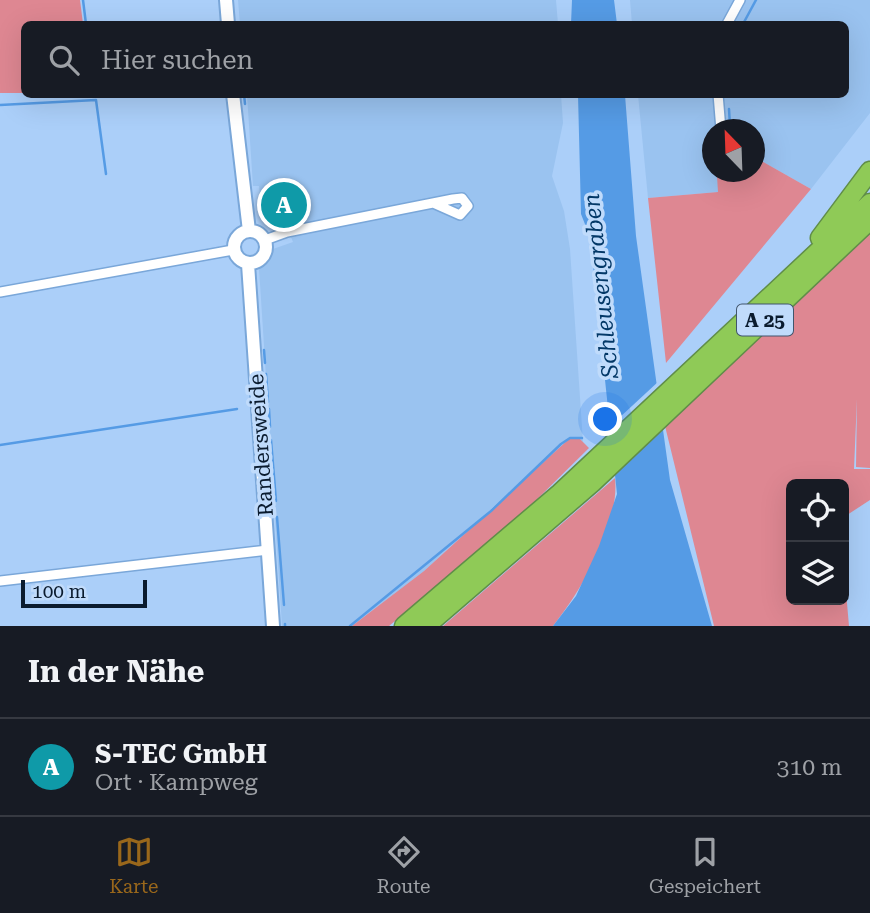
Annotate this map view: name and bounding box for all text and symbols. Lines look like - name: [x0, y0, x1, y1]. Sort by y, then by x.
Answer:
- search box: [21, 21, 849, 98]
- icon: search: [45, 41, 83, 79]
- text: Hier suchen: [101, 45, 253, 75]
- north arrow: [702, 119, 765, 182]
- pin: A: [261, 179, 307, 231]
- water label: Schleusengraben: [578, 192, 624, 381]
- road number: A 25: [737, 304, 793, 336]
- street label: Randersweide: [244, 373, 278, 517]
- your location: [588, 402, 622, 436]
- map controls: [786, 479, 849, 605]
- button: locate: [786, 479, 849, 542]
- button: layers: [786, 542, 849, 605]
- scale bar: [21, 577, 147, 609]
- text: 100 m: [32, 580, 86, 603]
- text: In der Nähe: [28, 654, 204, 689]
- text: S-TEC GmbH: [95, 739, 267, 769]
- text: A: [43, 754, 59, 781]
- text: 310 m: [777, 754, 842, 781]
- text: Ort · Kampweg: [95, 769, 258, 796]
- tab: Karte: [109, 833, 158, 898]
- tab: Route: [377, 833, 431, 898]
- tab: Gespeichert: [649, 833, 761, 898]

